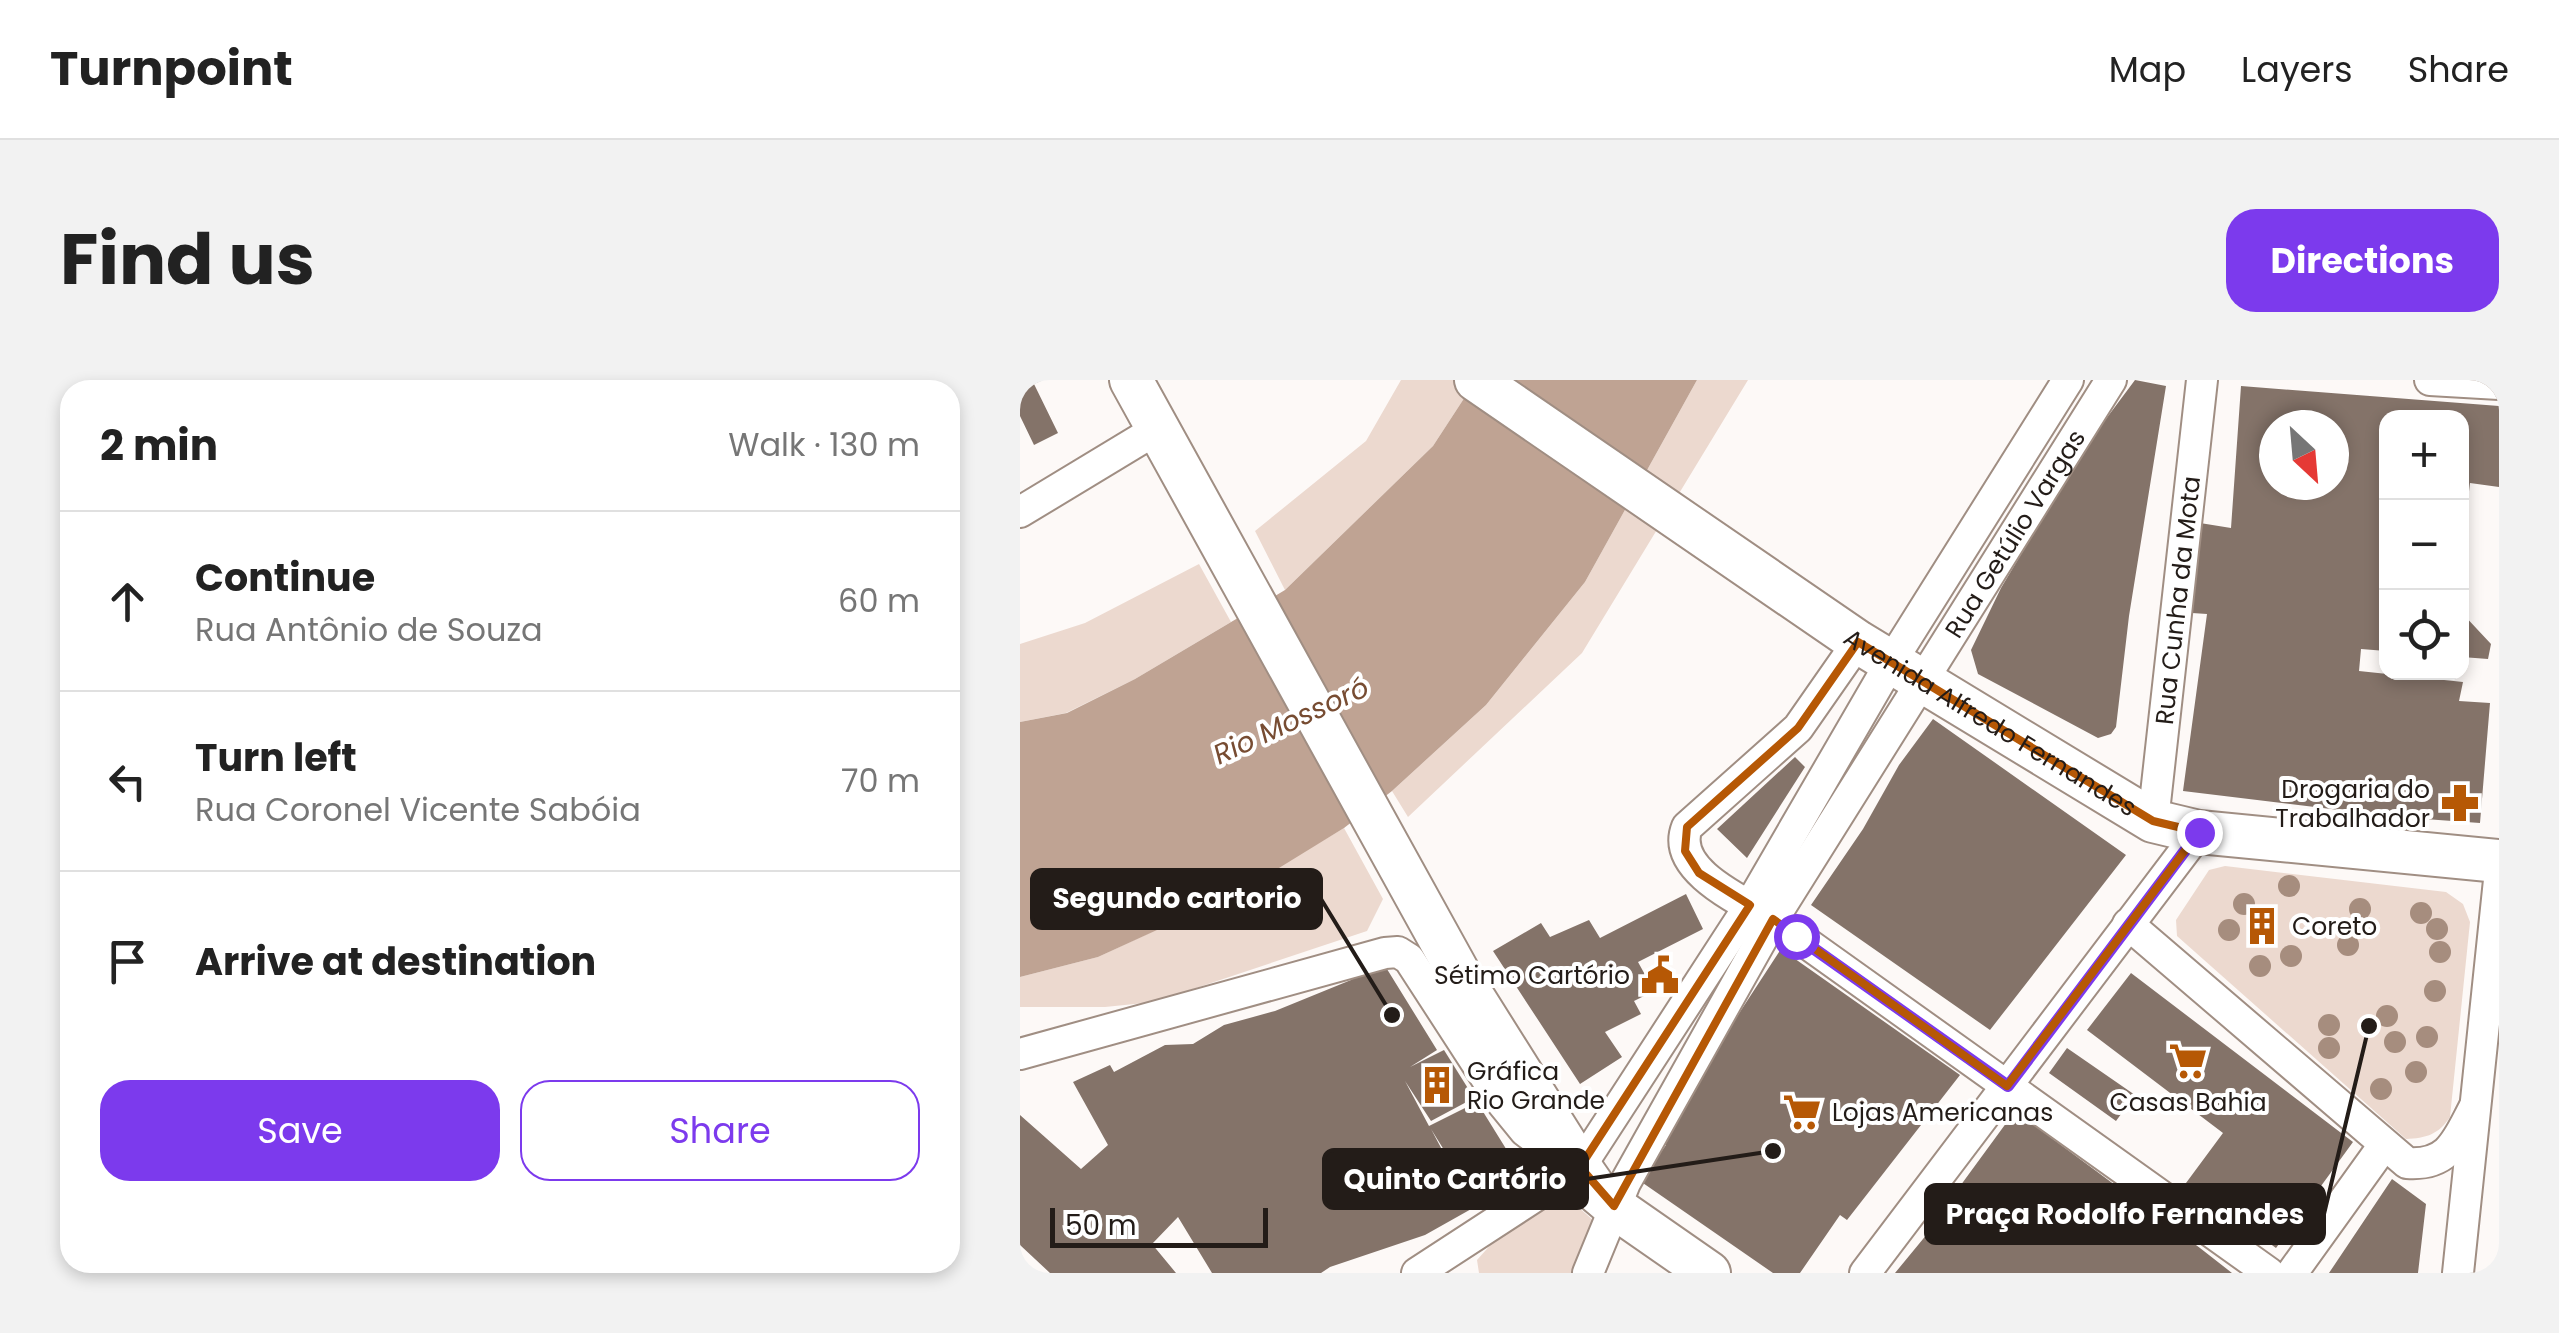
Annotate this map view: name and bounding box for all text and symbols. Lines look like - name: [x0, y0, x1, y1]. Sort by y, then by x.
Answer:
- text: Turnpoint: [50, 35, 293, 102]
- text: Map: [2109, 45, 2186, 94]
- text: Layers: [2241, 45, 2353, 94]
- text: Share: [2408, 45, 2509, 94]
- button: Directions: [2226, 209, 2499, 312]
- text: Find us: [60, 210, 315, 309]
- north arrow: [2259, 410, 2349, 500]
- map controls: [2379, 410, 2469, 680]
- button: +: [2379, 410, 2469, 500]
- text: 2 min: [100, 416, 218, 475]
- text: Walk · 130 m: [728, 422, 920, 467]
- street label: Rua Getúlio Vargas: [1936, 423, 2093, 644]
- street label: Rua Cunha da Mota: [2146, 474, 2209, 726]
- button: −: [2379, 500, 2469, 590]
- text: Continue: [195, 551, 375, 604]
- icon: ahead: [100, 574, 155, 629]
- text: 60 m: [838, 578, 920, 623]
- button: locate: [2379, 590, 2469, 680]
- text: Rua Antônio de Souza: [195, 607, 543, 652]
- street label: Avenida Alfredo Fernandes: [1837, 620, 2143, 825]
- water label: Rio Mossoró: [1207, 668, 1375, 774]
- text: Turn left: [195, 731, 357, 784]
- icon: left: [100, 754, 155, 809]
- text: 70 m: [841, 758, 920, 803]
- place label: Drogaria do Trabalhador: [2275, 772, 2430, 836]
- pharmacy icon: Drogaria do Trabalhador: [2439, 782, 2481, 824]
- text: Rua Coronel Vicente Sabóia: [195, 787, 641, 832]
- route end: [2177, 810, 2223, 856]
- callout: Segundo cartorio: [1032, 870, 1321, 928]
- text: Segundo cartorio: [1052, 879, 1302, 918]
- building icon: Coreto: [2241, 905, 2283, 947]
- place label: Coreto: [2292, 909, 2377, 944]
- route start: [1774, 914, 1820, 960]
- icon: arrive: [100, 934, 155, 989]
- text: Arrive at destination: [195, 935, 596, 988]
- public building icon: Sétimo Cartório: [1639, 954, 1681, 996]
- place label: Sétimo Cartório: [1434, 958, 1630, 993]
- supermarket icon: Casas Bahia: [2167, 1040, 2209, 1082]
- place label: Gráfica Rio Grande: [1467, 1054, 1605, 1118]
- building icon: Gráfica Rio Grande: [1416, 1064, 1458, 1106]
- button: Save: [100, 1080, 500, 1181]
- button: Share: [520, 1080, 920, 1181]
- place label: Casas Bahia: [2109, 1085, 2267, 1120]
- supermarket icon: Lojas Americanas: [1781, 1091, 1823, 1133]
- place label: Lojas Americanas: [1832, 1095, 2053, 1130]
- callout: Quinto Cartório: [1324, 1150, 1587, 1208]
- text: Quinto Cartório: [1344, 1160, 1567, 1199]
- callout: Praça Rodolfo Fernandes: [1926, 1185, 2324, 1243]
- text: Praça Rodolfo Fernandes: [1946, 1195, 2304, 1234]
- scale bar: [1050, 1203, 1268, 1248]
- text: 50 m: [1065, 1206, 1136, 1245]

